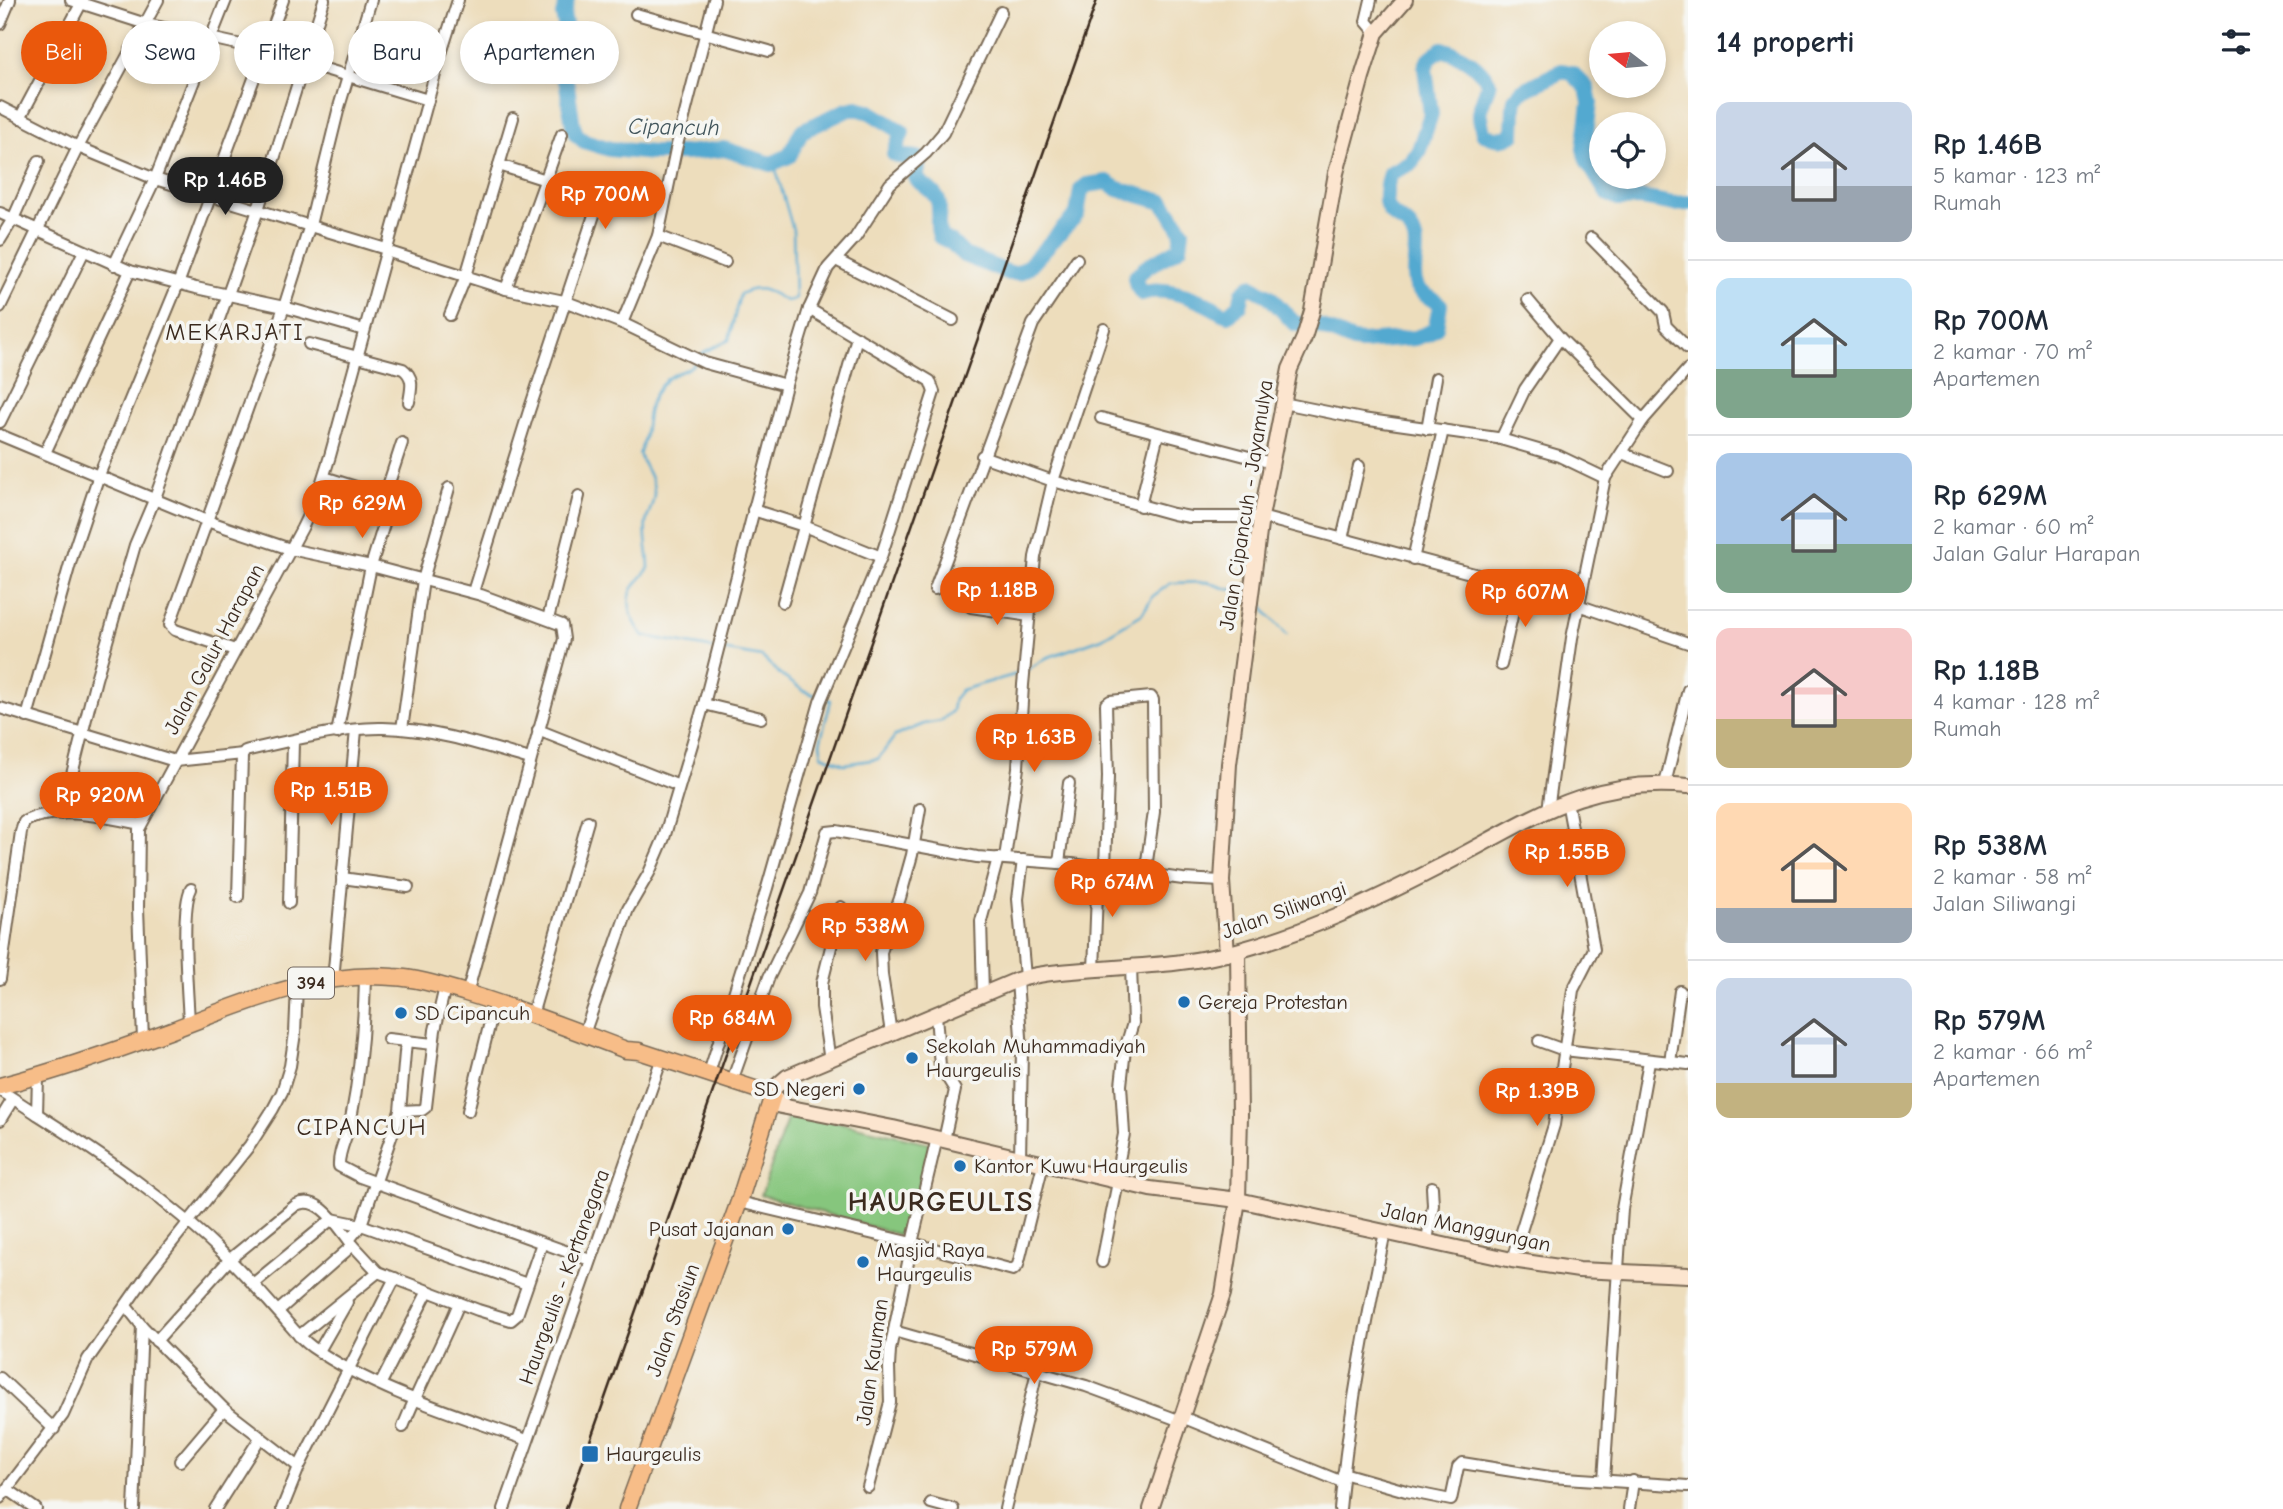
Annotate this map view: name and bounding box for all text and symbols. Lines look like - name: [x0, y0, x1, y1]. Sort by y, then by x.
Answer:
- chip: Beli: [21, 21, 107, 84]
- chip: Sewa: [121, 21, 220, 84]
- chip: Filter: [234, 21, 334, 84]
- chip: Baru: [348, 21, 446, 84]
- chip: Apartemen: [460, 21, 619, 84]
- north arrow: [1589, 21, 1666, 98]
- map controls: [1589, 21, 1666, 189]
- icon: filters: [2217, 23, 2255, 61]
- text: 14 properti: [1716, 25, 1855, 60]
- button: locate: [1589, 112, 1666, 189]
- water label: Cipancuh: [628, 113, 720, 141]
- text: Rp 1.46B: [1933, 127, 2042, 162]
- icon: home: [1772, 130, 1856, 214]
- pin: Rp 1.46B: [153, 158, 297, 217]
- text: 5 kamar · 123 m²: [1933, 162, 2100, 189]
- text: Rp 1.46B: [183, 166, 267, 193]
- pin: Rp 700M: [540, 172, 670, 231]
- text: Rp 700M: [561, 180, 649, 207]
- text: Rumah: [1933, 189, 2002, 216]
- text: Rp 700M: [1933, 303, 2049, 338]
- icon: home: [1772, 306, 1856, 390]
- district label: MEKARJATI: [165, 318, 305, 346]
- text: 2 kamar · 70 m²: [1933, 338, 2092, 365]
- text: Apartemen: [1933, 365, 2040, 392]
- street label: Jalan Cipancuh - Jayamulya: [1214, 378, 1278, 632]
- text: Rp 629M: [1933, 478, 2047, 513]
- pin: Rp 629M: [297, 480, 427, 540]
- icon: home: [1772, 481, 1856, 565]
- text: Rp 629M: [318, 489, 406, 516]
- text: 2 kamar · 60 m²: [1933, 513, 2094, 540]
- text: Jalan Galur Harapan: [1933, 540, 2140, 567]
- street label: Jalan Galur Harapan: [159, 560, 269, 738]
- pin: Rp 1.18B: [925, 568, 1069, 627]
- pin: Rp 607M: [1460, 570, 1590, 629]
- text: Rp 1.18B: [956, 576, 1038, 603]
- text: Rp 607M: [1481, 578, 1569, 605]
- text: Rp 1.18B: [1933, 653, 2040, 688]
- icon: home: [1772, 656, 1856, 740]
- text: 4 kamar · 128 m²: [1933, 688, 2099, 715]
- pin: Rp 1.63B: [962, 714, 1106, 774]
- text: Rumah: [1933, 715, 2002, 742]
- text: Rp 1.63B: [992, 723, 1076, 750]
- pin: Rp 1.51B: [259, 768, 403, 827]
- pin: Rp 920M: [35, 772, 165, 832]
- text: Rp 1.51B: [290, 776, 372, 803]
- text: Rp 920M: [56, 781, 144, 808]
- text: Rp 538M: [1933, 828, 2047, 863]
- pin: Rp 1.55B: [1495, 830, 1639, 889]
- icon: home: [1772, 831, 1856, 915]
- text: Rp 1.55B: [1524, 838, 1610, 865]
- pin: Rp 674M: [1047, 860, 1177, 919]
- text: 2 kamar · 58 m²: [1933, 863, 2091, 890]
- text: Rp 674M: [1070, 868, 1154, 895]
- street label: Jalan Siliwangi: [1218, 876, 1350, 944]
- text: Jalan Siliwangi: [1933, 890, 2076, 917]
- pin: Rp 538M: [800, 904, 930, 963]
- text: Rp 538M: [821, 912, 909, 939]
- road number: 394: [288, 967, 334, 998]
- place label: Gereja Protestan: [1198, 990, 1348, 1014]
- marker: Gereja Protestan: [1176, 994, 1192, 1010]
- pin: Rp 684M: [667, 996, 797, 1055]
- place label: SD Cipancuh: [415, 1001, 530, 1025]
- text: Rp 579M: [1933, 1003, 2046, 1038]
- text: Rp 684M: [689, 1004, 775, 1031]
- marker: SD Cipancuh: [393, 1005, 409, 1021]
- icon: home: [1772, 1006, 1856, 1090]
- place label: Sekolah Muhammadiyah Haurgeulis: [926, 1034, 1146, 1082]
- text: 2 kamar · 66 m²: [1933, 1038, 2092, 1065]
- marker: Sekolah Muhammadiyah Haurgeulis: [904, 1050, 920, 1066]
- text: Apartemen: [1933, 1065, 2040, 1092]
- pin: Rp 1.39B: [1465, 1068, 1609, 1128]
- place label: SD Negeri: [754, 1077, 845, 1101]
- text: Rp 1.39B: [1495, 1077, 1579, 1104]
- marker: SD Negeri: [851, 1081, 867, 1097]
- district label: CIPANCUH: [296, 1113, 428, 1141]
- place label: Kantor Kuwu Haurgeulis: [974, 1154, 1188, 1178]
- marker: Kantor Kuwu Haurgeulis: [952, 1158, 968, 1174]
- street label: Haurgeulis - Kertanegara: [514, 1166, 614, 1388]
- district label: HAURGEULIS: [848, 1186, 1034, 1218]
- street label: Jalan Manggungan: [1379, 1197, 1553, 1257]
- place label: Pusat Jajanan: [649, 1217, 774, 1241]
- marker: Pusat Jajanan: [780, 1221, 796, 1237]
- place label: Masjid Raya Haurgeulis: [877, 1238, 985, 1286]
- marker: Masjid Raya Haurgeulis: [855, 1254, 871, 1270]
- street label: Jalan Stasiun: [642, 1260, 704, 1380]
- street label: Jalan Kauman: [851, 1297, 893, 1427]
- pin: Rp 579M: [969, 1326, 1099, 1386]
- text: Rp 579M: [991, 1335, 1077, 1362]
- place label: Haurgeulis: [606, 1442, 701, 1466]
- marker: Haurgeulis: [580, 1444, 600, 1464]

